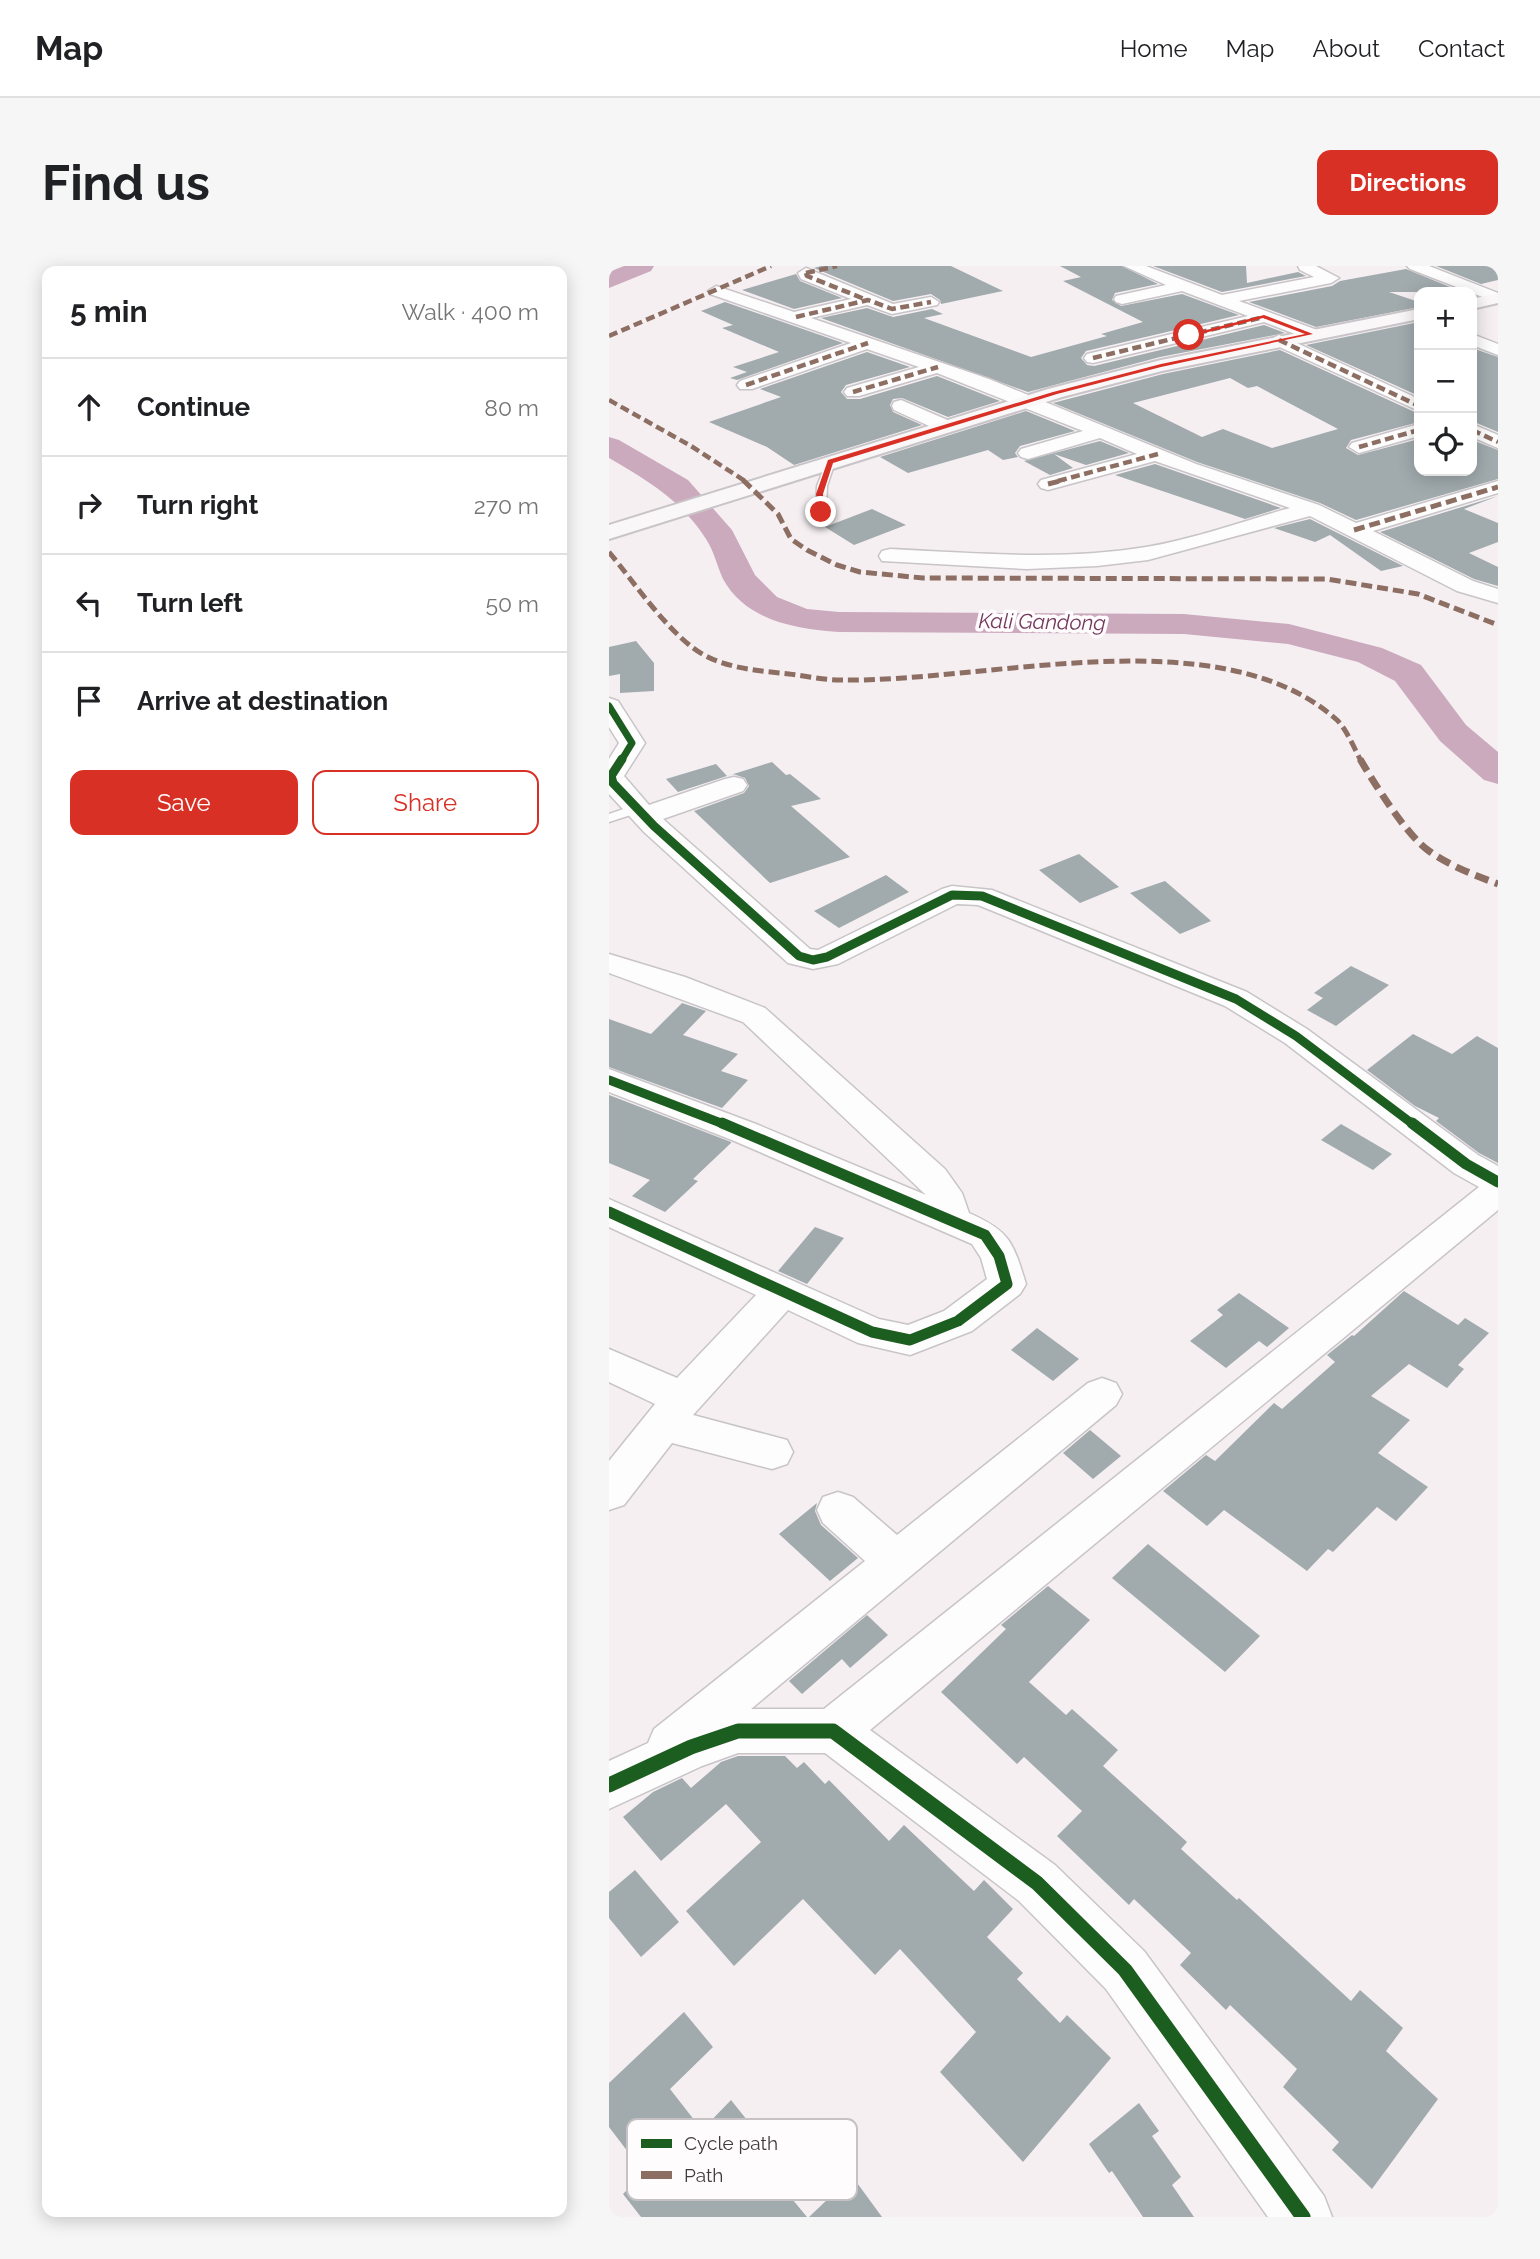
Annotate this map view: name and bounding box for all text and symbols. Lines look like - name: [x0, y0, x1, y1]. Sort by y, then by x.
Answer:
- text: Map: [35, 29, 103, 68]
- text: Home: [1120, 34, 1188, 63]
- text: Map: [1226, 34, 1274, 63]
- text: About: [1312, 34, 1380, 63]
- text: Contact: [1418, 34, 1505, 63]
- button: Directions: [1317, 150, 1498, 215]
- text: Find us: [42, 154, 210, 211]
- map controls: [1414, 287, 1477, 476]
- button: +: [1414, 287, 1477, 350]
- text: 5 min: [70, 294, 148, 329]
- text: Walk · 400 m: [401, 298, 539, 325]
- route start: [1173, 319, 1204, 350]
- button: −: [1414, 350, 1477, 413]
- icon: ahead: [70, 388, 108, 426]
- text: Continue: [137, 392, 250, 422]
- text: 80 m: [484, 394, 539, 421]
- button: locate: [1414, 413, 1477, 476]
- icon: right: [70, 486, 108, 524]
- text: Turn right: [137, 490, 258, 520]
- text: 270 m: [474, 492, 539, 519]
- route end: [805, 496, 836, 527]
- icon: left: [70, 584, 108, 622]
- text: Turn left: [137, 588, 243, 618]
- text: 50 m: [485, 590, 539, 617]
- water label: Kali Gandong: [978, 608, 1106, 635]
- icon: arrive: [70, 682, 108, 720]
- text: Arrive at destination: [137, 686, 388, 716]
- button: Save: [70, 770, 298, 835]
- button: Share: [312, 770, 539, 835]
- legend: [627, 2119, 857, 2200]
- text: Cycle path: [684, 2132, 778, 2154]
- text: Path: [684, 2164, 723, 2186]

